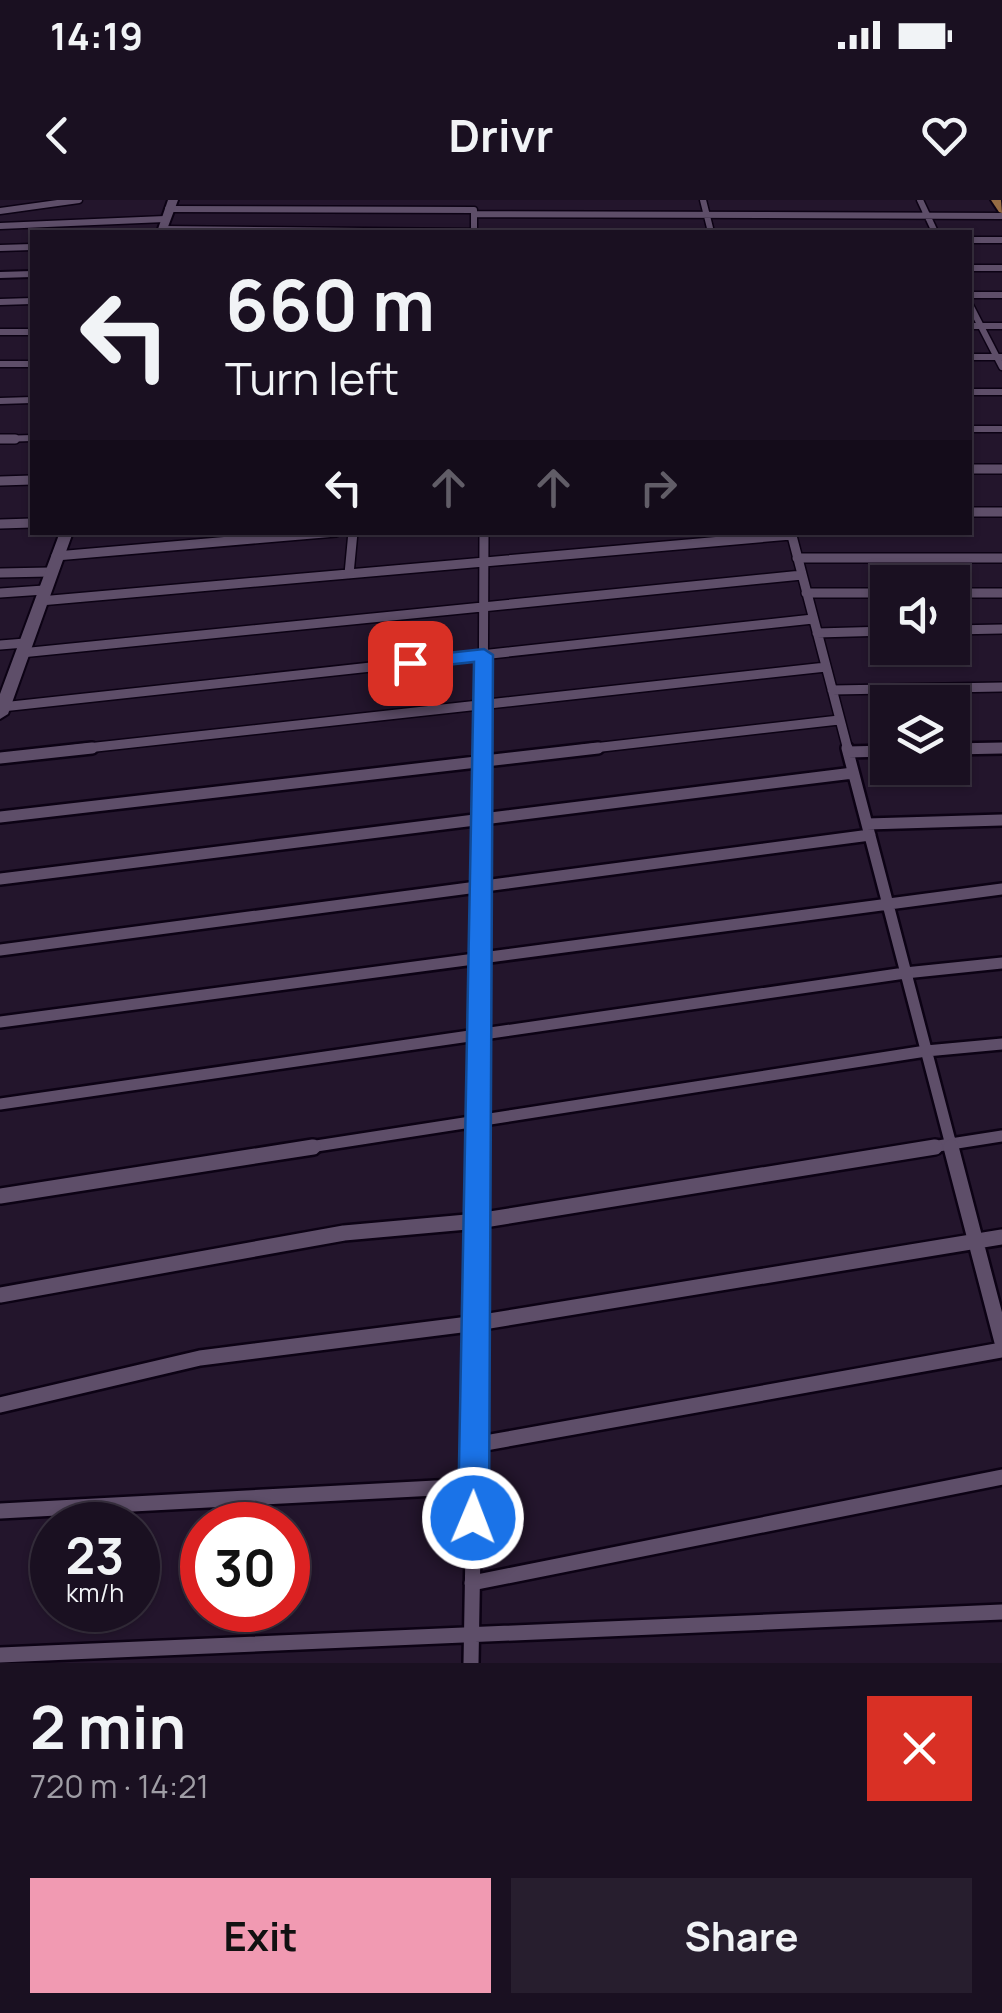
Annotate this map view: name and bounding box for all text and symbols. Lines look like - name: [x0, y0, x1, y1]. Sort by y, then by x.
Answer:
- text: 14:19: [50, 9, 143, 61]
- text: Drivr: [449, 104, 553, 166]
- icon: back: [30, 108, 85, 163]
- icon: heart: [917, 108, 972, 163]
- text: 660 m: [225, 256, 435, 352]
- icon: left: [60, 270, 190, 400]
- text: Turn left: [225, 347, 399, 409]
- icon: left: [316, 460, 371, 515]
- icon: ahead: [421, 460, 476, 515]
- icon: ahead: [526, 460, 581, 515]
- icon: right: [631, 460, 686, 515]
- map controls: [870, 565, 970, 785]
- button: sound: [870, 565, 970, 665]
- pin: [368, 621, 453, 706]
- icon: arrive: [383, 636, 438, 691]
- button: layers: [870, 685, 970, 785]
- position arrow: [421, 1466, 525, 1570]
- speed limit sign: 30: [180, 1502, 310, 1632]
- text: 23: [66, 1521, 124, 1589]
- text: km/h: [66, 1575, 124, 1610]
- text: 2 min: [30, 1685, 186, 1767]
- button: close: [867, 1696, 972, 1801]
- text: 720 m · 14:21: [30, 1764, 209, 1808]
- button: Exit: [30, 1878, 491, 1993]
- button: Share: [511, 1878, 972, 1993]

